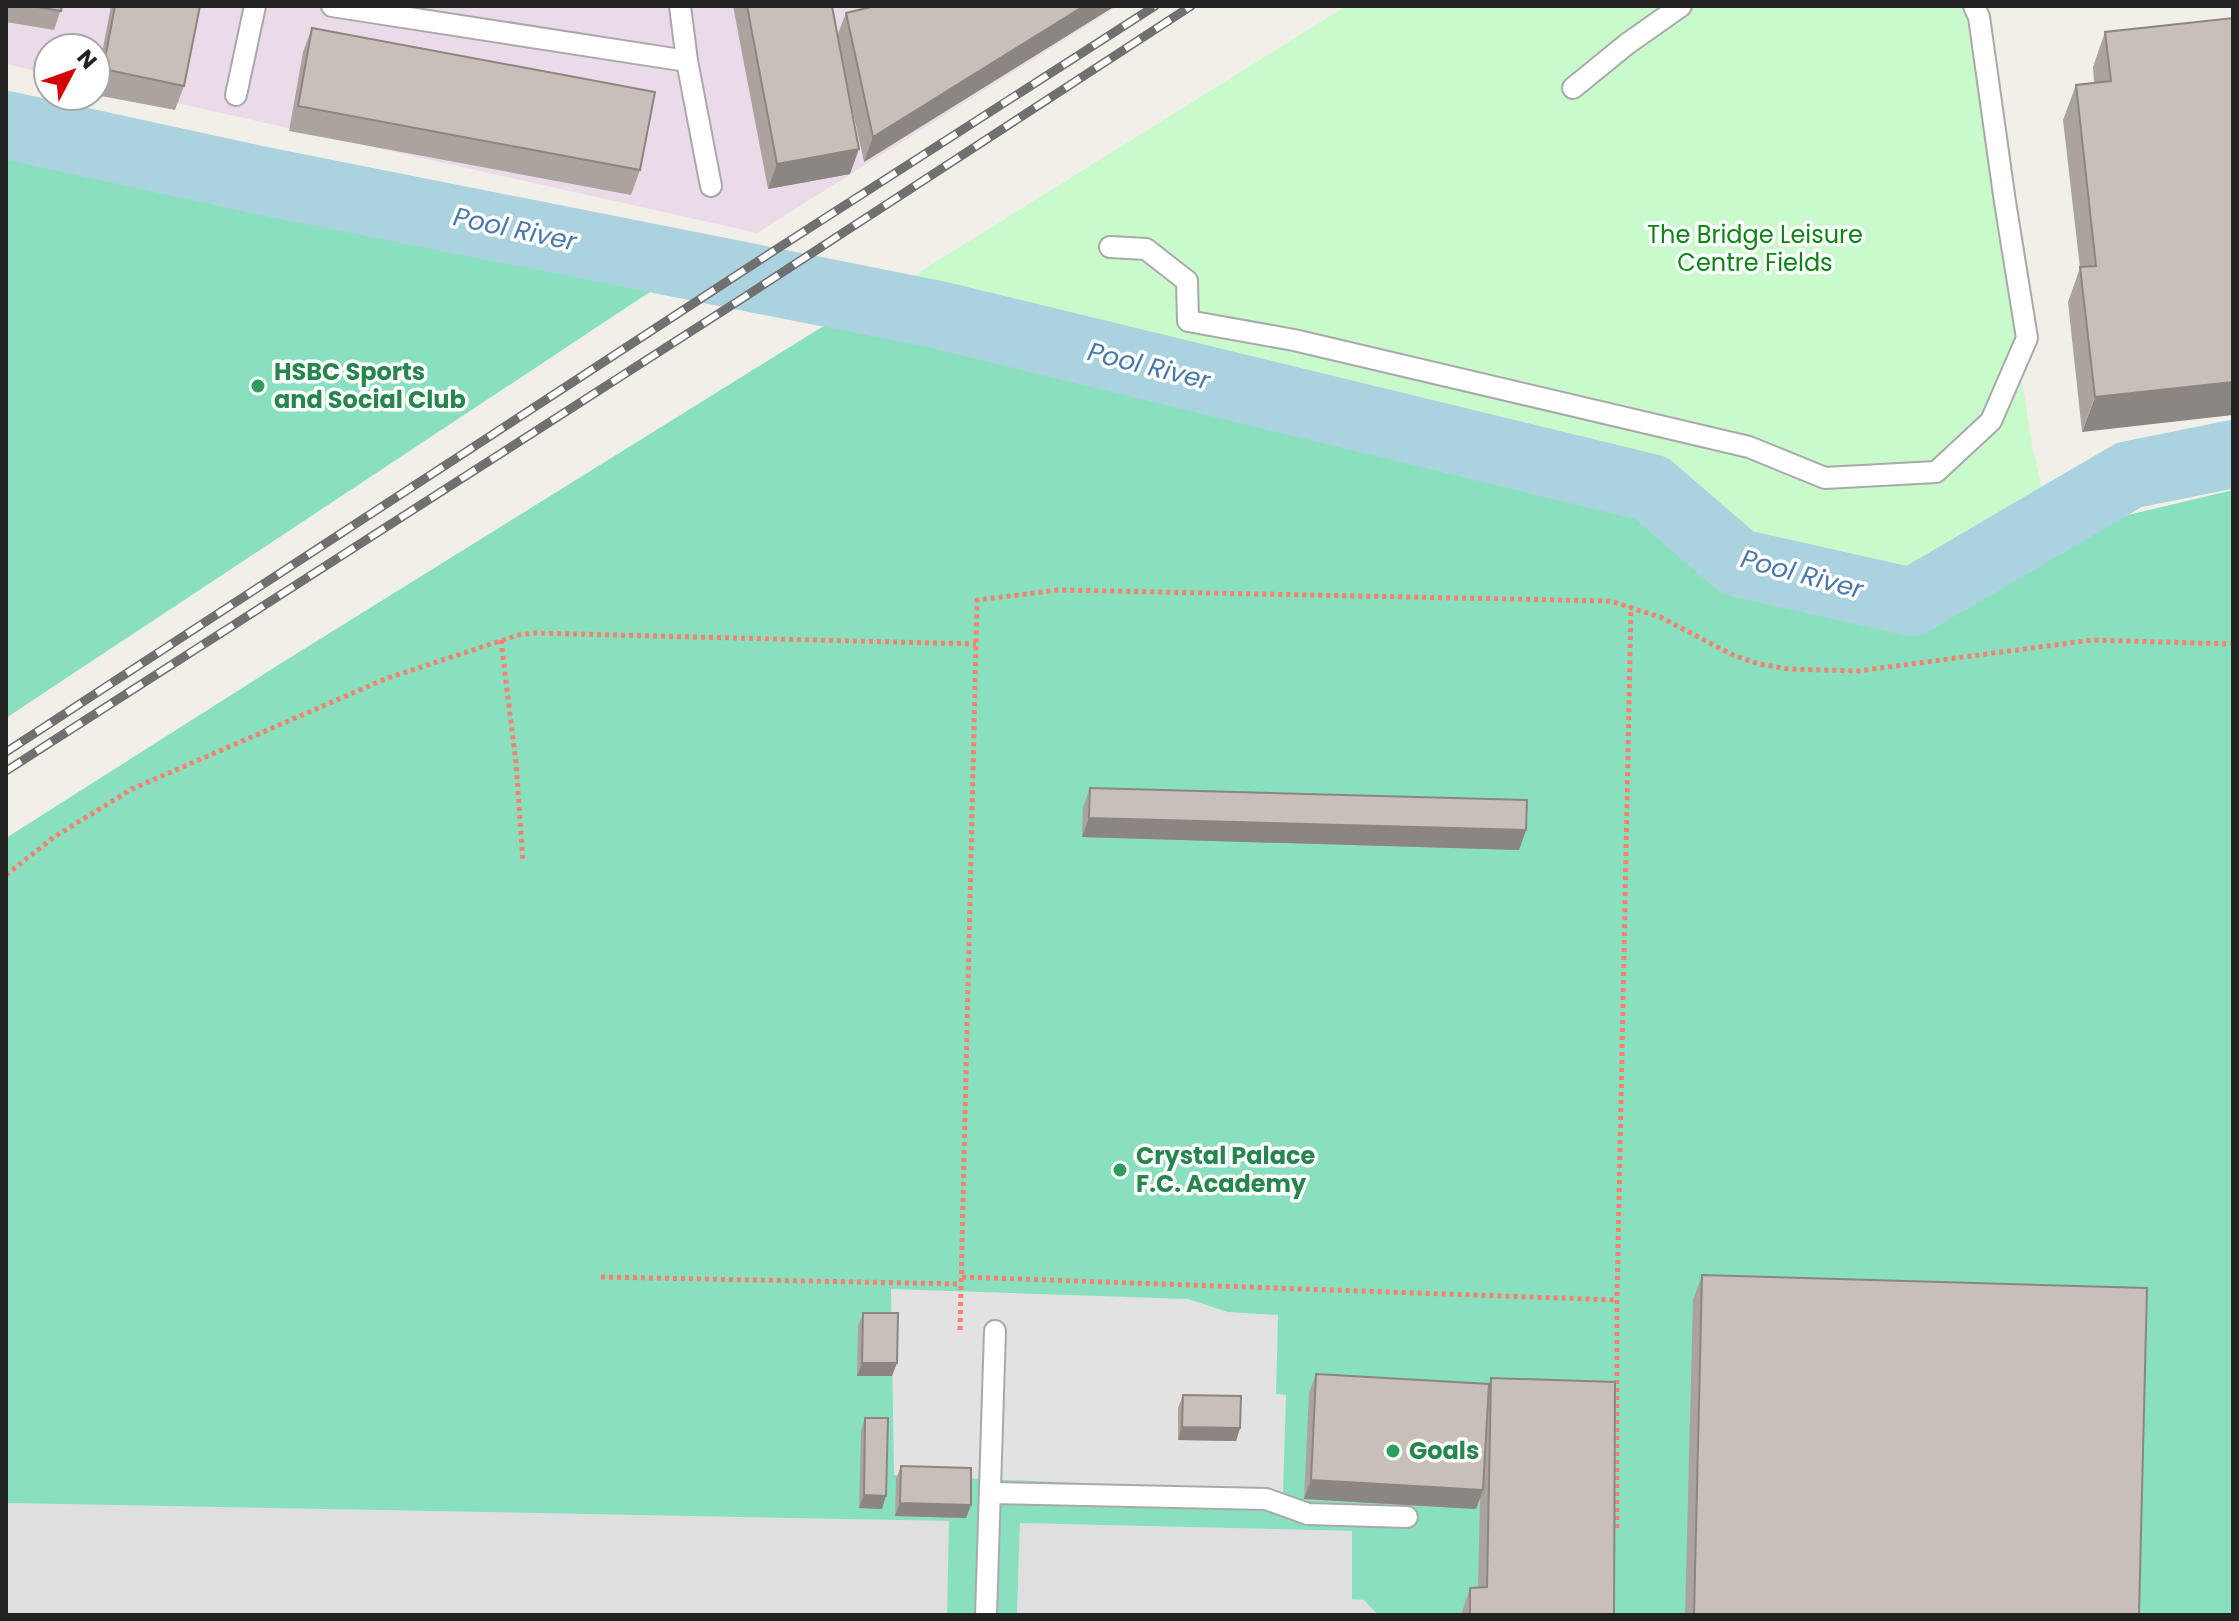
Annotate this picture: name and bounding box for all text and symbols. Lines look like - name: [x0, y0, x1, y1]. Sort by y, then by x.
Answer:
- north arrow: [32, 32, 112, 112]
- text: N: [70, 43, 104, 76]
- water label: Pool River: [450, 198, 581, 260]
- park label: The Bridge Leisure Centre Fields: [1647, 218, 1863, 279]
- water label: Pool River: [1084, 333, 1215, 399]
- place label: HSBC Sports and Social Club: [274, 355, 466, 416]
- marker: HSBC Sports and Social Club: [249, 377, 267, 395]
- water label: Pool River: [1737, 540, 1868, 608]
- place label: Crystal Palace F.C. Academy: [1136, 1139, 1315, 1200]
- marker: Crystal Palace F.C. Academy: [1111, 1161, 1129, 1179]
- place label: Goals: [1409, 1434, 1479, 1467]
- marker: Goals: [1384, 1442, 1402, 1460]

